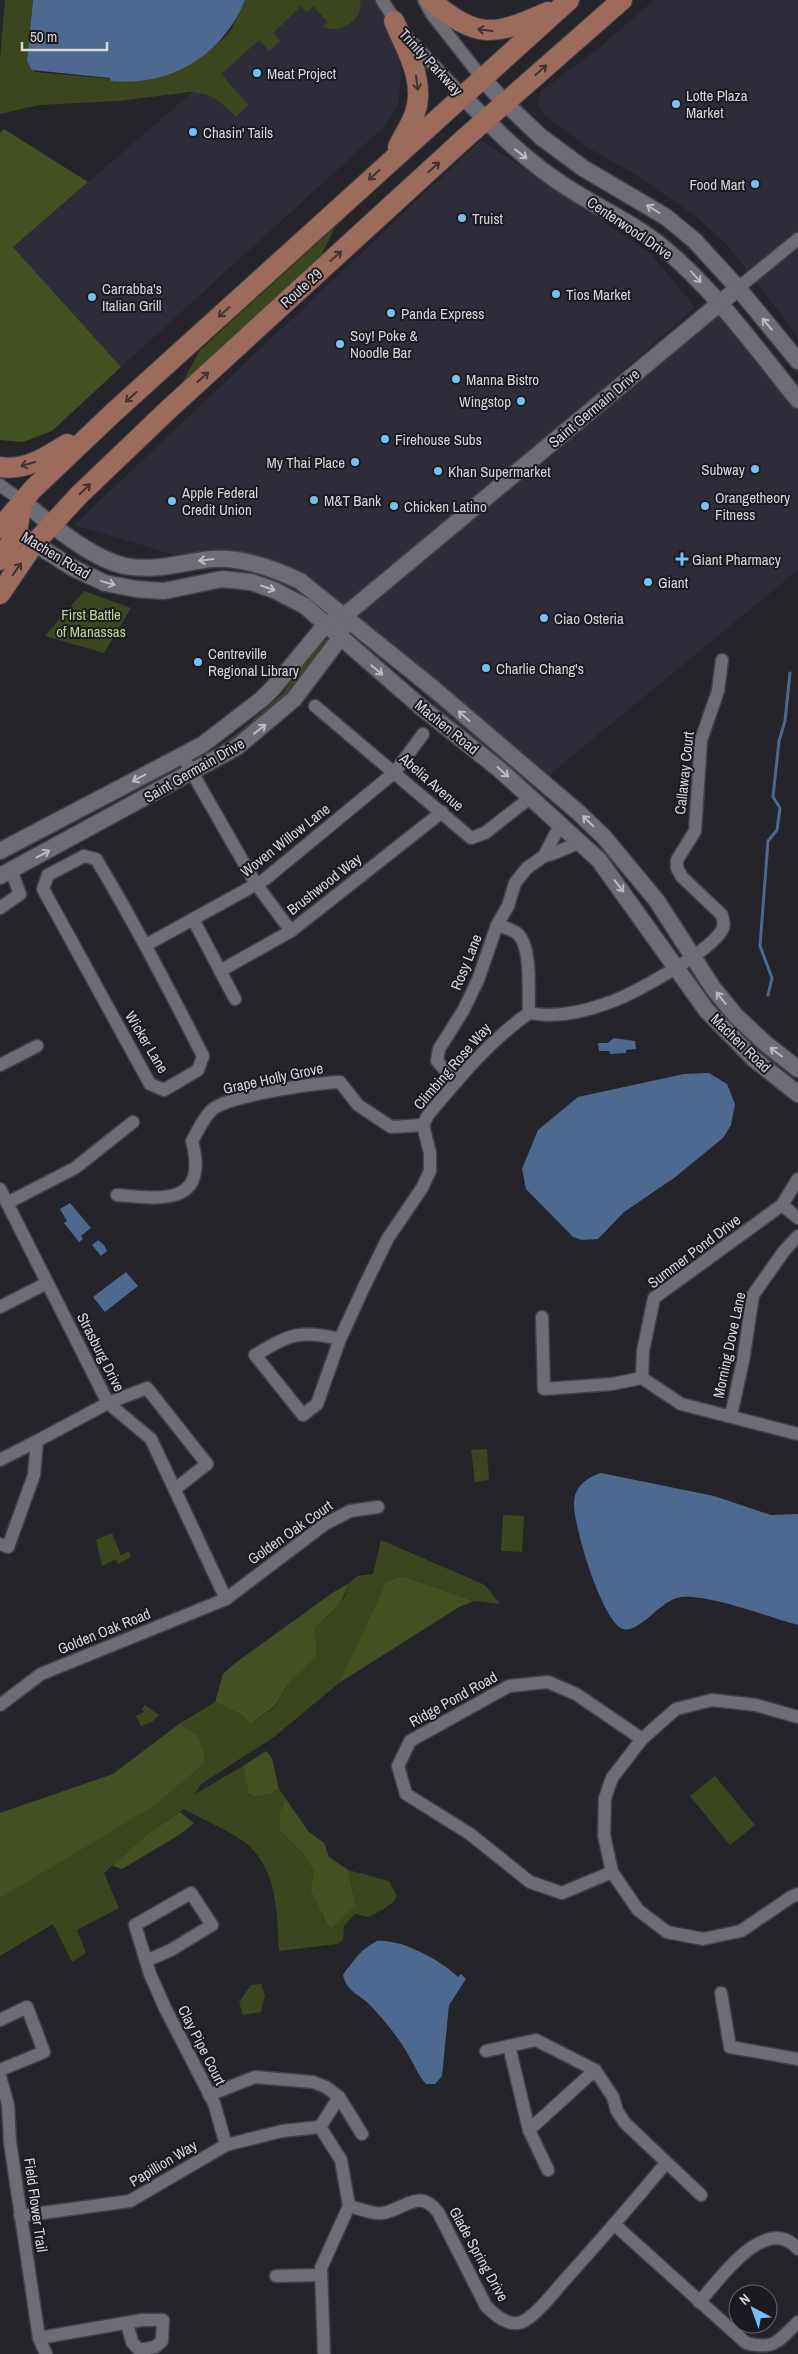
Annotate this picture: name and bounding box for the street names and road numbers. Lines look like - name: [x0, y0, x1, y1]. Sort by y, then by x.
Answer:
- street label: Trinity Parkway: [394, 24, 468, 101]
- street label: Centerwood Drive: [583, 192, 677, 265]
- street label: Route 29: [275, 263, 327, 313]
- street label: Saint Germain Drive: [544, 364, 644, 452]
- street label: Machen Road: [18, 526, 94, 584]
- street label: Machen Road: [411, 695, 483, 759]
- street label: Callaway Court: [669, 730, 699, 816]
- street label: Saint Germain Drive: [140, 733, 248, 807]
- street label: Abelia Avenue: [394, 747, 469, 816]
- street label: Woven Willow Lane: [236, 798, 334, 882]
- street label: Brushwood Way: [282, 848, 366, 920]
- street label: Rosy Lane: [445, 931, 487, 993]
- street label: Wicker Lane: [120, 1007, 174, 1077]
- street label: Machen Road: [706, 1009, 776, 1077]
- street label: Climbing Rose Way: [408, 1017, 496, 1114]
- street label: Grape Holly Grove: [221, 1057, 325, 1099]
- street label: Summer Pond Drive: [643, 1209, 745, 1293]
- street label: Morning Dove Lane: [707, 1290, 751, 1400]
- street label: Strasburg Drive: [72, 1309, 130, 1395]
- street label: Golden Oak Court: [243, 1495, 337, 1569]
- street label: Golden Oak Road: [54, 1603, 154, 1659]
- street label: Ridge Pond Road: [405, 1666, 501, 1732]
- street label: Clay Pipe Court: [173, 2002, 231, 2089]
- street label: Papillion Way: [125, 2134, 201, 2191]
- street label: Field Flower Trail: [19, 2156, 53, 2254]
- street label: Glade Spring Drive: [444, 2203, 514, 2305]

